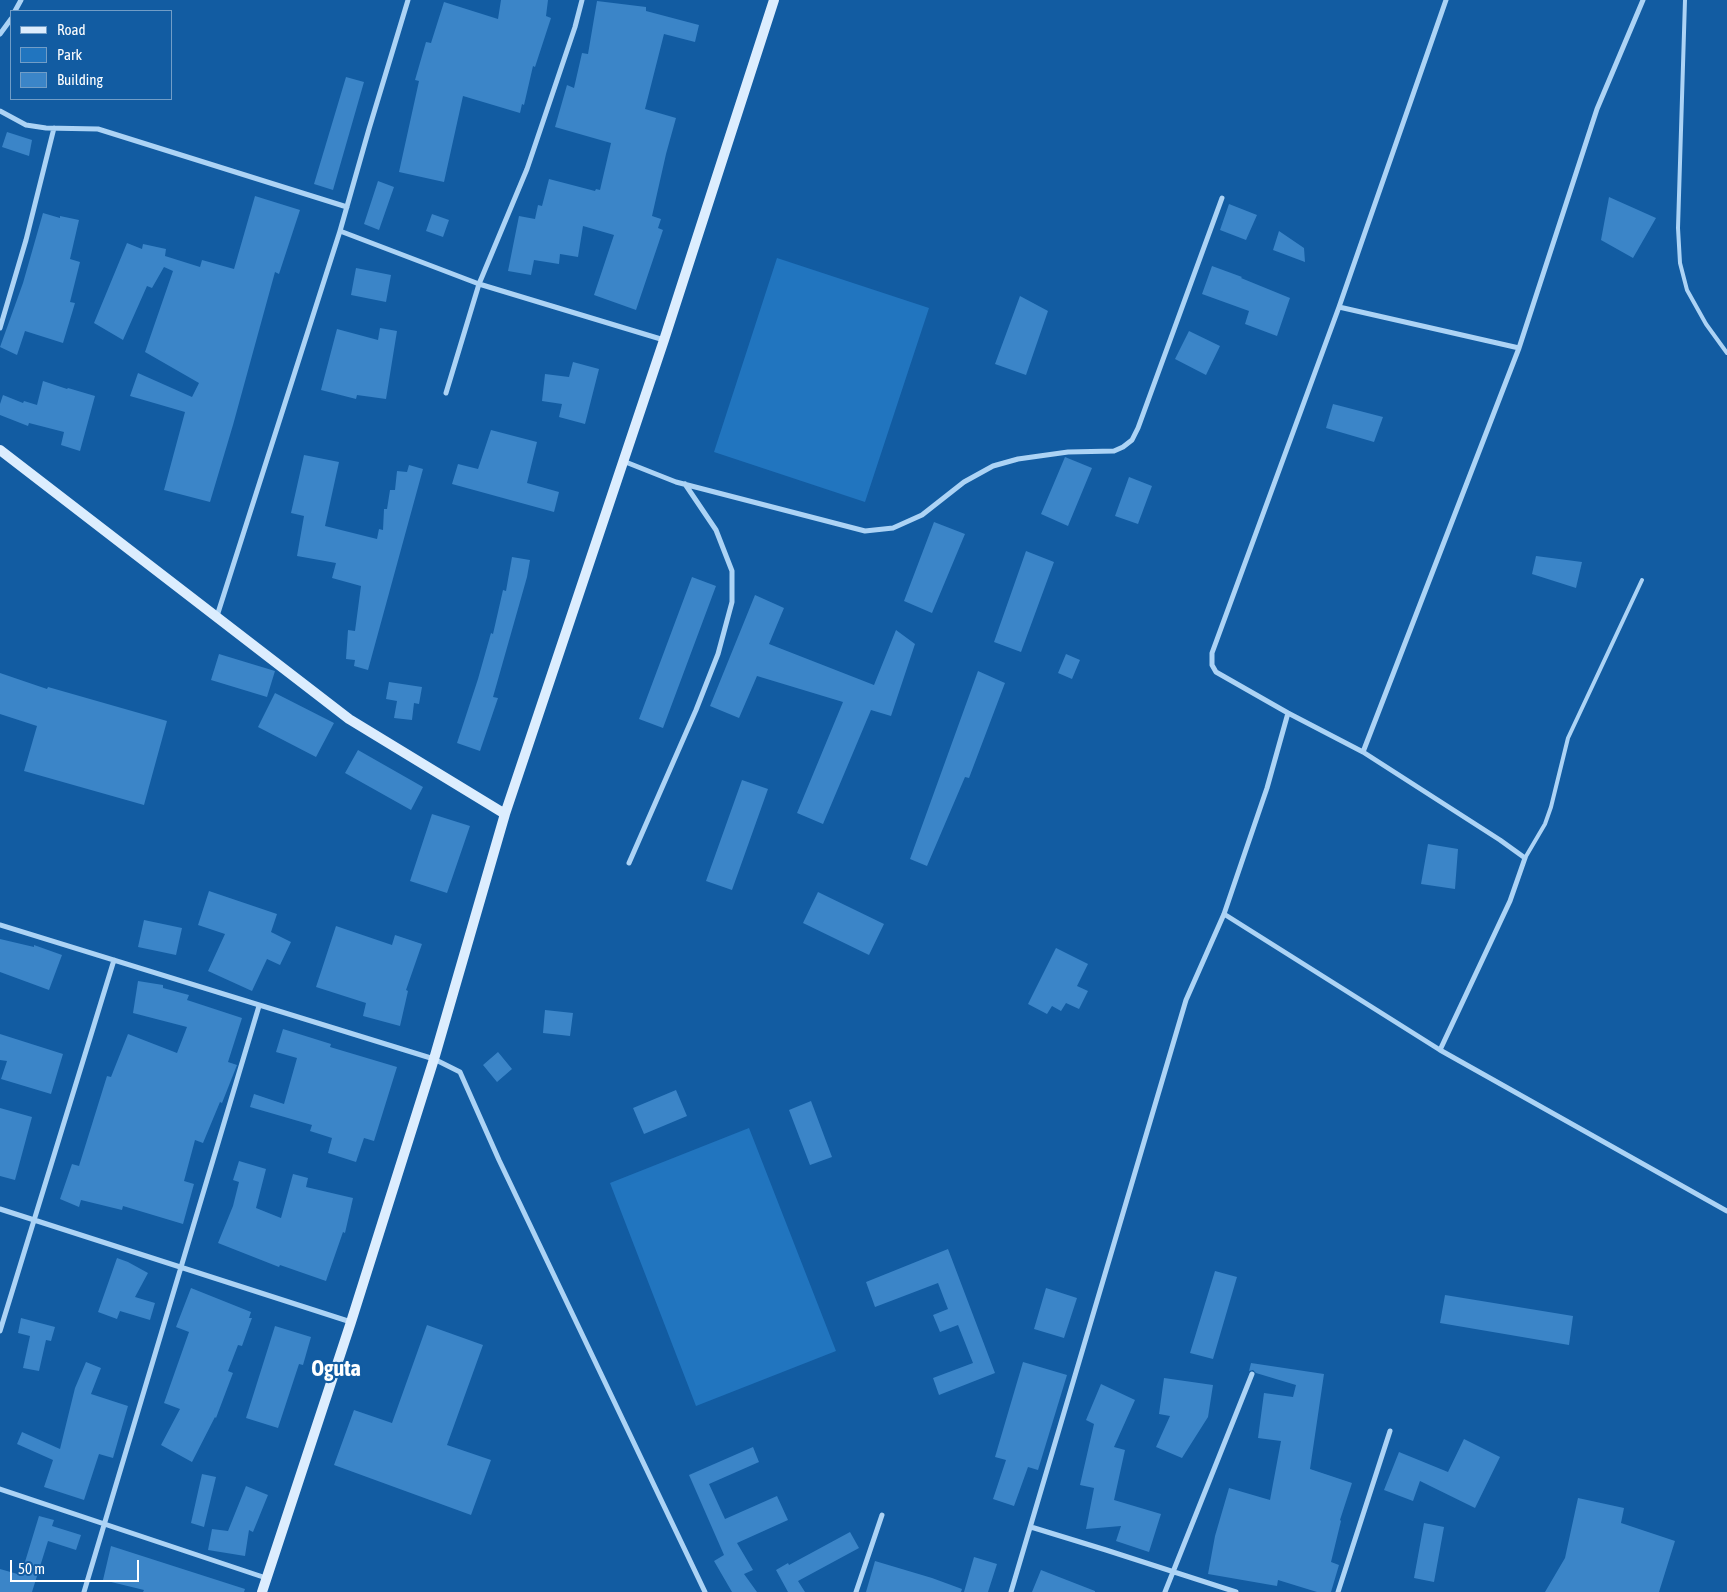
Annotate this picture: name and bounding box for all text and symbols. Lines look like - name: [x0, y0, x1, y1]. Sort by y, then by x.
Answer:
- legend: [10, 10, 172, 100]
- text: Road: [57, 21, 86, 38]
- text: Park: [57, 46, 82, 63]
- text: Building: [57, 71, 103, 88]
- district label: Oguta: [311, 1356, 361, 1382]
- scale bar: [12, 1550, 141, 1582]
- text: 50 m: [18, 1560, 45, 1577]

